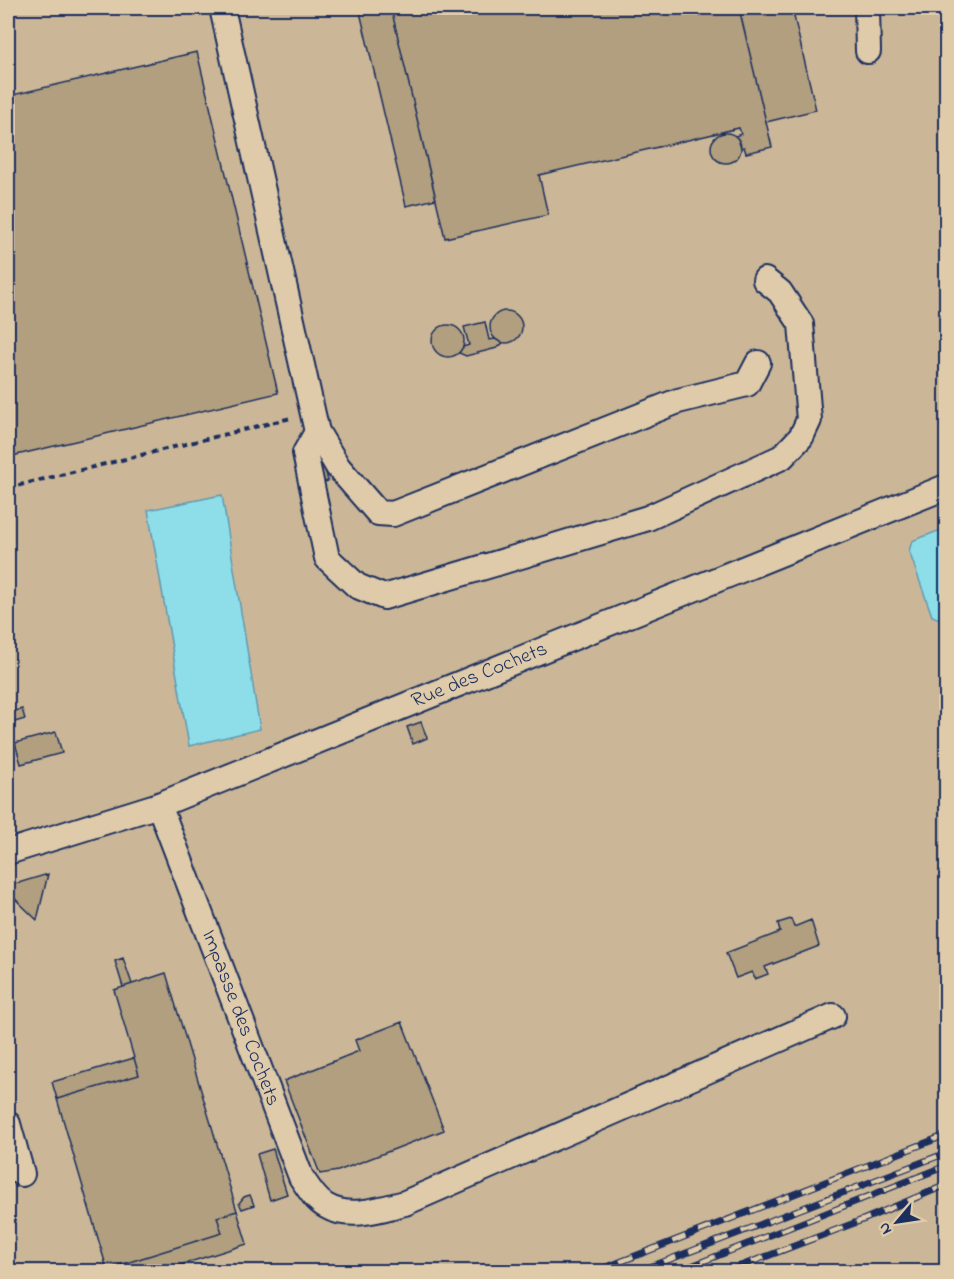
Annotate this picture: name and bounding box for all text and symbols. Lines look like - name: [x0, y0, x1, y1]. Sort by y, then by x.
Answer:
- street label: Rue des Cochets: [407, 634, 552, 716]
- street label: Impasse des Cochets: [193, 926, 288, 1110]
- north arrow: [867, 1192, 927, 1252]
- text: N: [872, 1218, 899, 1239]

